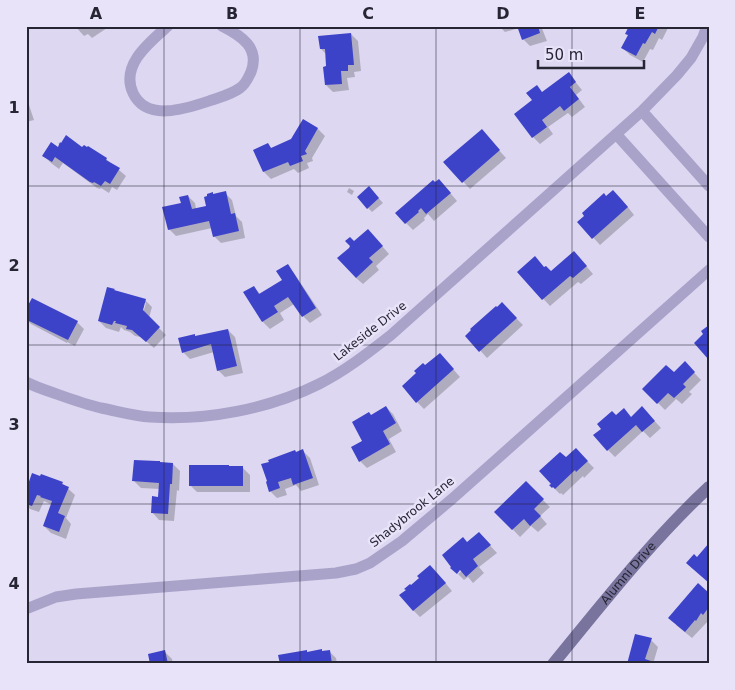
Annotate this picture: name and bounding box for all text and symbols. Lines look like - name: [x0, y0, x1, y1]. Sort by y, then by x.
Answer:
- text: A: [90, 4, 103, 23]
- text: B: [226, 4, 238, 23]
- text: C: [362, 4, 374, 23]
- text: D: [496, 4, 510, 23]
- text: E: [635, 4, 645, 23]
- scale bar: [538, 38, 644, 70]
- text: 50 m: [545, 46, 583, 64]
- text: 1: [8, 98, 20, 117]
- text: 2: [8, 256, 20, 275]
- street label: Lakeside Drive: [331, 298, 409, 364]
- text: 3: [8, 415, 20, 434]
- street label: Shadybrook Lane: [367, 474, 457, 550]
- street label: Alumni Drive: [598, 539, 659, 607]
- text: 4: [8, 574, 20, 593]

